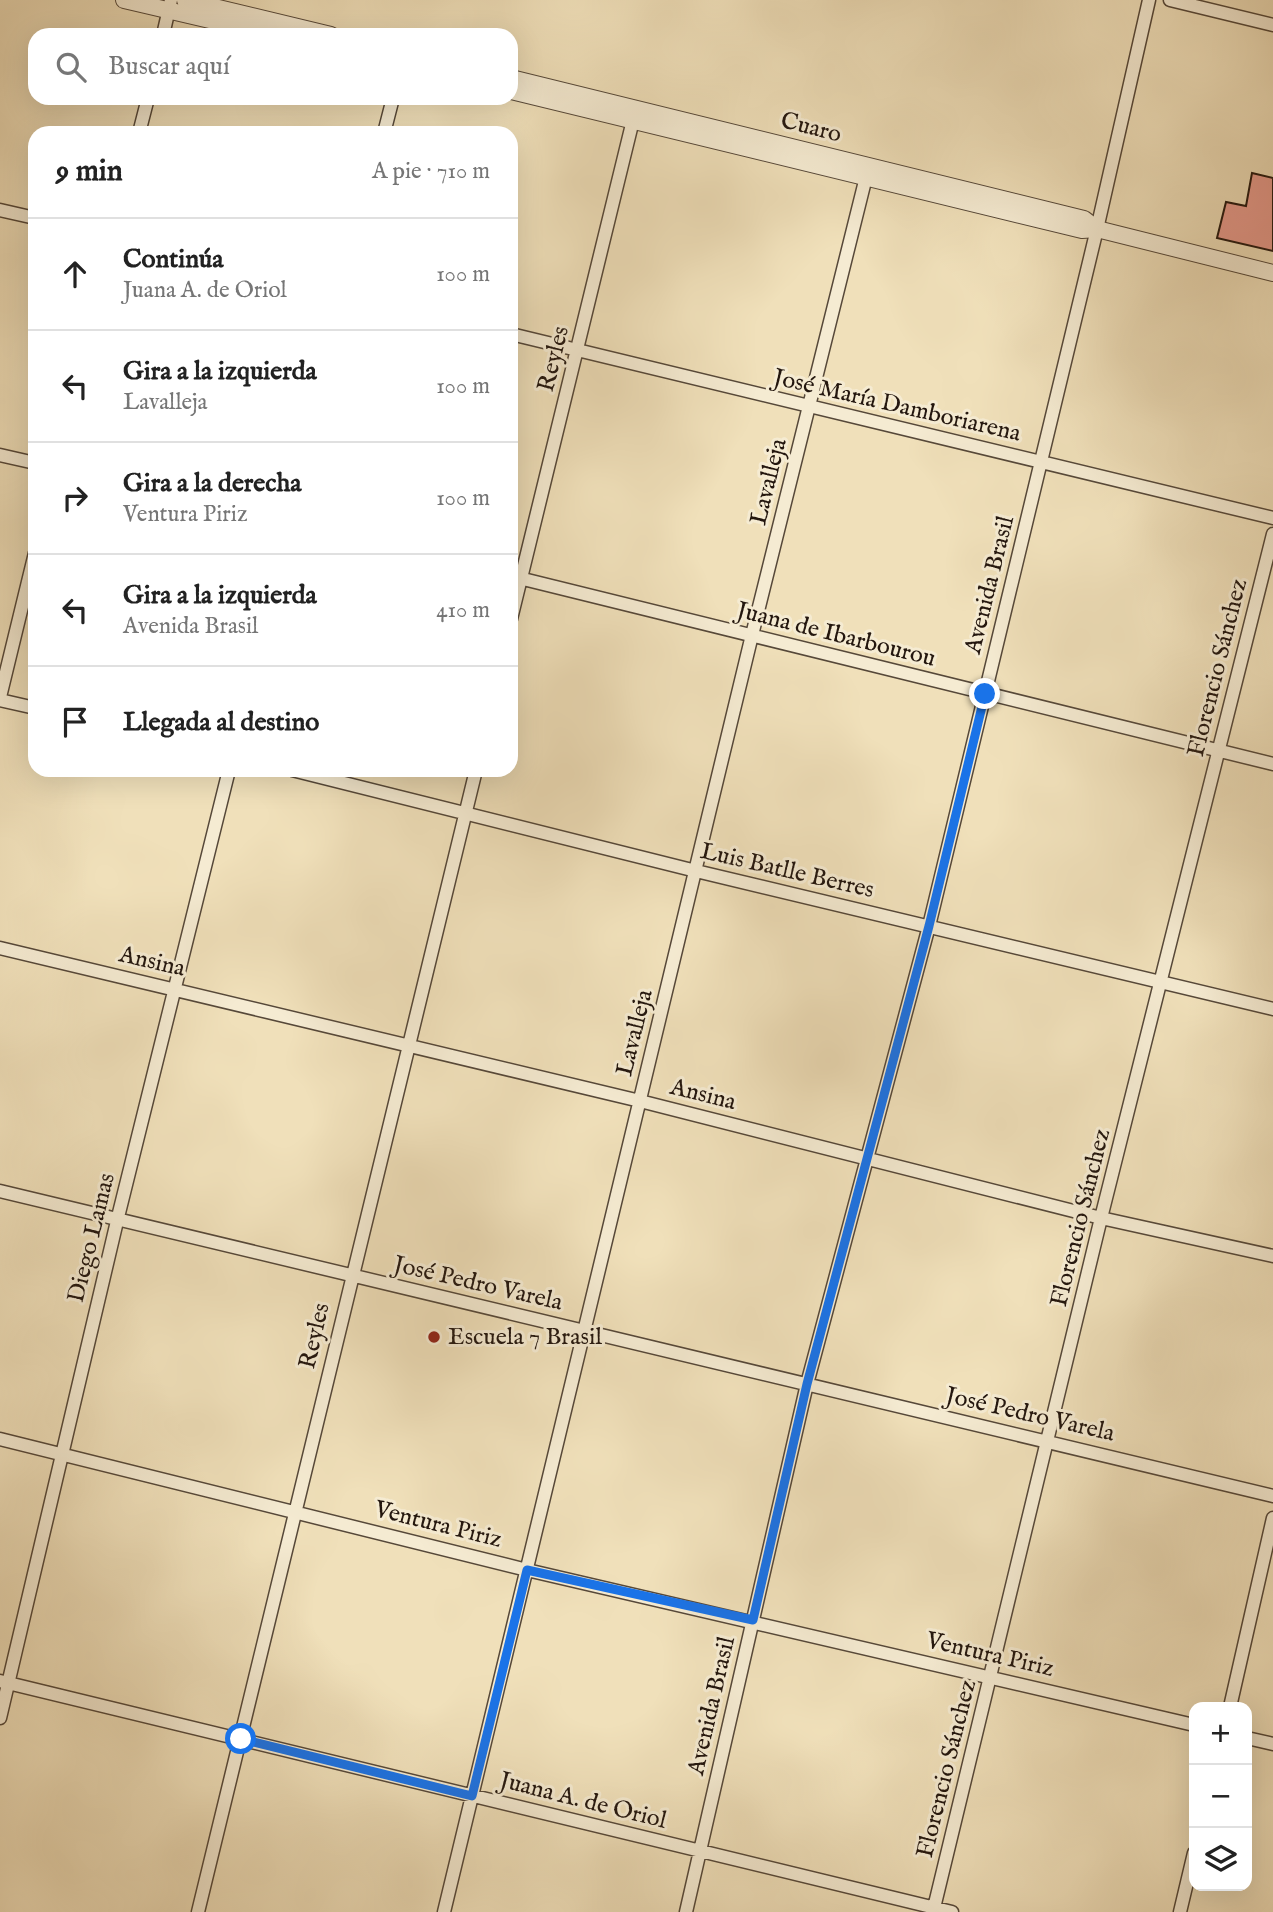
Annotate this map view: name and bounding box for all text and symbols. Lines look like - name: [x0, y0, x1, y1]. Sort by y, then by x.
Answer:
- search box: [28, 28, 518, 105]
- icon: search: [52, 48, 90, 86]
- text: Buscar aquí: [108, 50, 230, 83]
- street label: Cuaro: [777, 105, 845, 151]
- text: 9 min: [56, 153, 123, 191]
- text: A pie · 710 m: [372, 157, 490, 186]
- text: Continúa: [123, 243, 224, 276]
- icon: ahead: [56, 255, 94, 293]
- text: 100 m: [436, 260, 490, 289]
- text: Juana A. de Oriol: [123, 276, 287, 305]
- street label: Reyles: [531, 323, 577, 395]
- text: Gira a la izquierda: [123, 355, 317, 388]
- street label: José María Damboriarena: [767, 362, 1024, 450]
- icon: left: [56, 367, 94, 405]
- text: 100 m: [436, 372, 490, 401]
- text: Lavalleja: [123, 388, 208, 417]
- street label: Lavalleja: [743, 435, 795, 529]
- text: Gira a la derecha: [123, 467, 302, 500]
- icon: right: [56, 479, 94, 517]
- text: 100 m: [436, 484, 490, 513]
- text: Ventura Piriz: [123, 500, 248, 529]
- street label: Avenida Brasil: [958, 512, 1022, 658]
- street label: Florencio Sánchez: [1181, 576, 1255, 760]
- text: Gira a la izquierda: [123, 579, 317, 612]
- icon: left: [56, 591, 94, 629]
- street label: Juana de Ibarbourou: [730, 595, 939, 675]
- text: 410 m: [436, 596, 490, 625]
- text: Avenida Brasil: [123, 612, 258, 641]
- route end: [969, 678, 1000, 709]
- icon: arrive: [56, 703, 94, 741]
- text: Llegada al destino: [123, 706, 319, 739]
- street label: Luis Batlle Berres: [697, 836, 877, 906]
- street label: Ansina: [115, 939, 189, 985]
- street label: Lavalleja: [609, 986, 661, 1080]
- street label: Ansina: [666, 1072, 740, 1118]
- street label: Florencio Sánchez: [1044, 1126, 1118, 1310]
- street label: Diego Lamas: [61, 1170, 123, 1306]
- street label: José Pedro Varela: [388, 1249, 566, 1319]
- street label: Reyles: [292, 1300, 338, 1372]
- place label: Escuela 7 Brasil: [448, 1322, 602, 1353]
- marker: Escuela 7 Brasil: [426, 1329, 442, 1345]
- street label: José Pedro Varela: [940, 1380, 1118, 1450]
- street label: Ventura Piriz: [370, 1494, 505, 1556]
- street label: Ventura Piriz: [922, 1625, 1057, 1685]
- street label: Avenida Brasil: [681, 1633, 743, 1779]
- street label: Florencio Sánchez: [910, 1677, 984, 1861]
- map controls: [1189, 1702, 1252, 1891]
- button: +: [1189, 1702, 1252, 1765]
- route start: [225, 1723, 256, 1754]
- street label: Juana A. de Oriol: [493, 1765, 670, 1837]
- button: −: [1189, 1765, 1252, 1828]
- button: layers: [1189, 1828, 1252, 1891]

